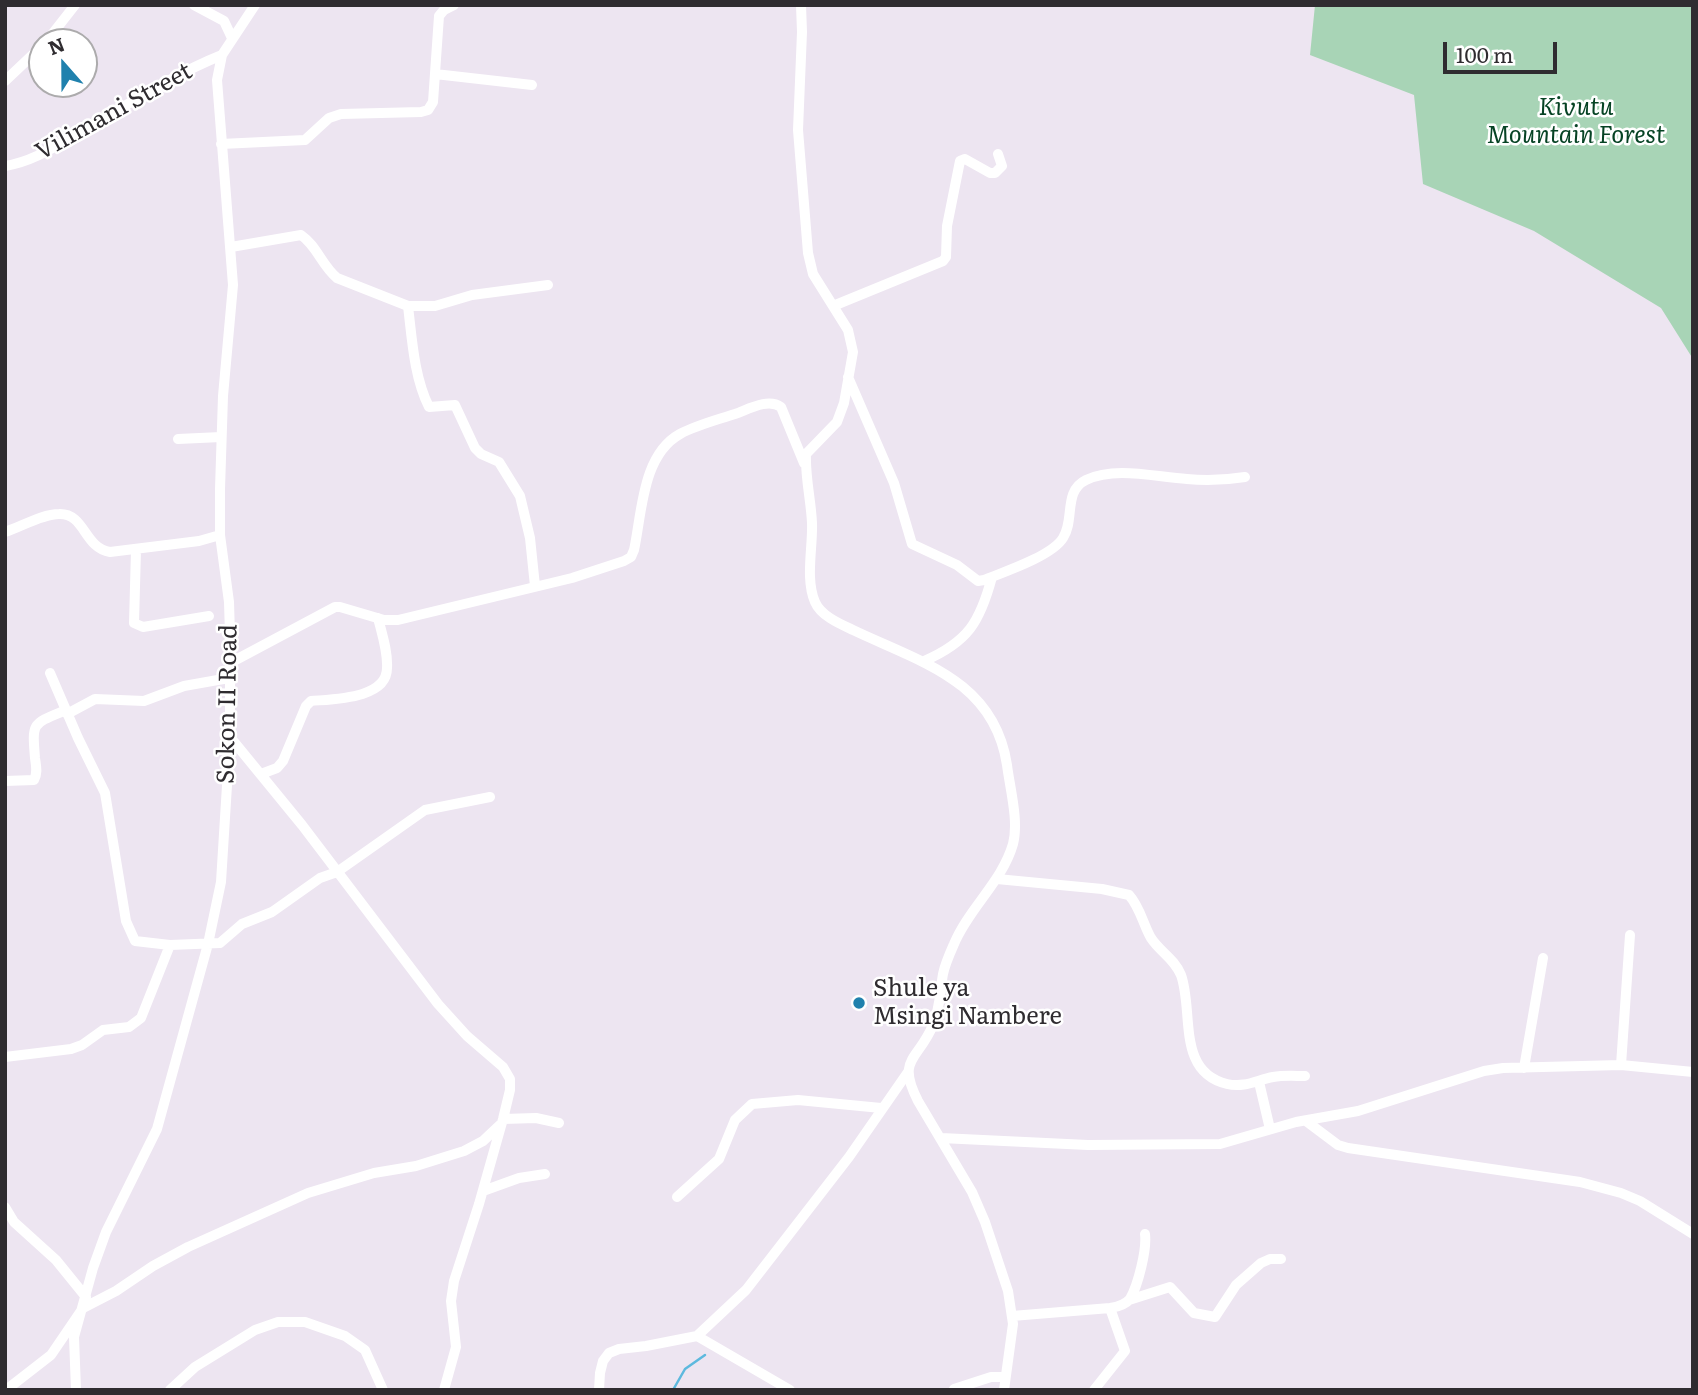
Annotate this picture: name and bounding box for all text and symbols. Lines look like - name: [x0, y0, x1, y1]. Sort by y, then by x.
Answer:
- north arrow: [28, 28, 98, 98]
- scale bar: [1446, 28, 1560, 72]
- text: N: [44, 29, 69, 61]
- text: 100 m: [1456, 38, 1513, 69]
- street label: Vilimani Street: [31, 57, 197, 167]
- park label: Kivutu Mountain Forest: [1487, 94, 1665, 150]
- street label: Sokon II Road: [212, 624, 244, 784]
- place label: Shule ya Msingi Nambere: [873, 975, 1062, 1031]
- marker: Shule ya Msingi Nambere: [851, 995, 867, 1011]

